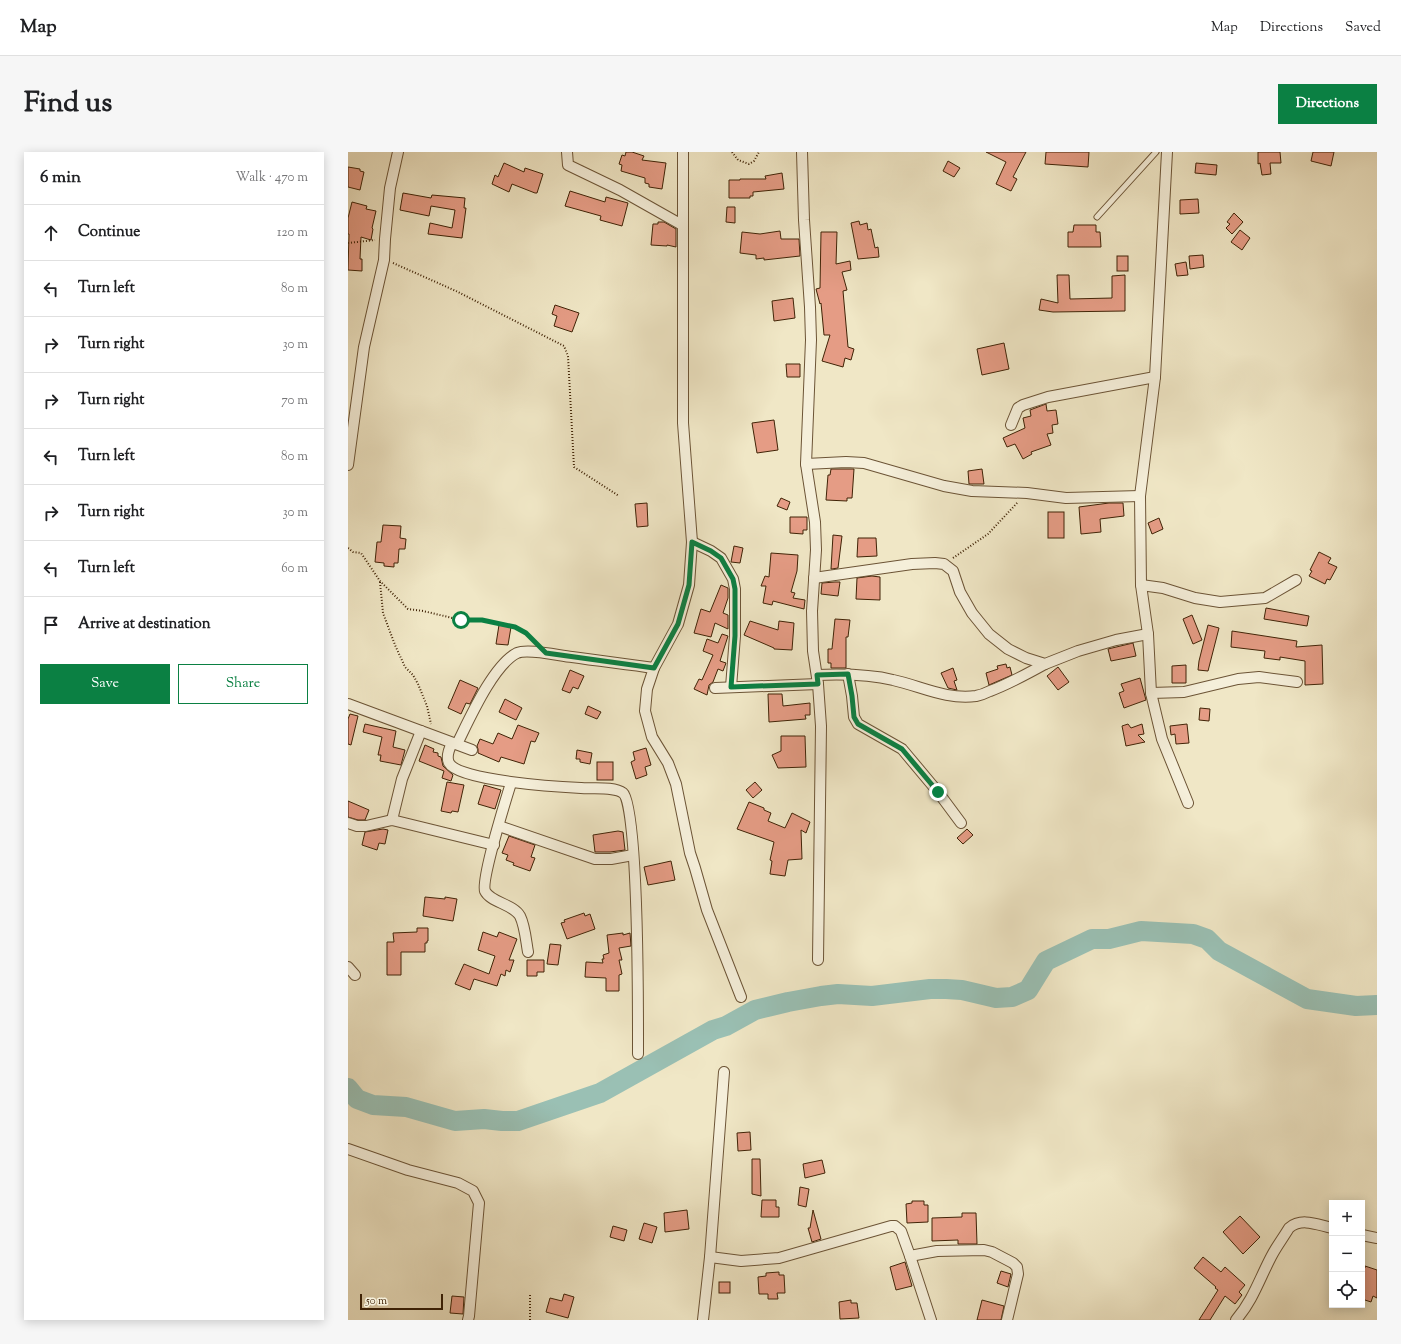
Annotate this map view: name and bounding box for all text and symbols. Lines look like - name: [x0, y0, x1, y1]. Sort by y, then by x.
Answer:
- text: Map: [20, 14, 57, 41]
- text: Map: [1211, 18, 1238, 38]
- text: Directions: [1260, 18, 1323, 38]
- text: Saved: [1345, 18, 1381, 38]
- text: Find us: [24, 84, 112, 124]
- button: Directions: [1278, 84, 1377, 124]
- text: 6 min: [40, 166, 81, 190]
- text: Walk · 470 m: [235, 169, 308, 187]
- icon: ahead: [40, 222, 62, 244]
- text: Continue: [78, 222, 140, 243]
- text: 120 m: [277, 224, 308, 242]
- icon: left: [40, 278, 62, 300]
- text: Turn left: [78, 278, 135, 299]
- text: 80 m: [281, 280, 308, 298]
- icon: right: [40, 334, 62, 356]
- text: Turn right: [78, 334, 144, 355]
- text: 30 m: [282, 336, 308, 354]
- icon: right: [40, 390, 62, 412]
- text: Turn right: [78, 390, 144, 411]
- text: 70 m: [281, 392, 308, 410]
- icon: left: [40, 446, 62, 468]
- text: Turn left: [78, 446, 135, 467]
- text: 80 m: [281, 448, 308, 466]
- icon: right: [40, 502, 62, 524]
- text: Turn right: [78, 502, 144, 523]
- text: 30 m: [282, 504, 308, 522]
- icon: left: [40, 558, 62, 580]
- text: Turn left: [78, 558, 135, 579]
- text: 60 m: [281, 560, 308, 578]
- route start: [452, 611, 470, 629]
- icon: arrive: [40, 614, 62, 636]
- text: Arrive at destination: [78, 614, 211, 635]
- button: Save: [40, 664, 170, 704]
- button: Share: [178, 664, 308, 704]
- route end: [929, 783, 947, 801]
- map controls: [1329, 1200, 1365, 1308]
- button: +: [1329, 1200, 1365, 1236]
- button: −: [1329, 1236, 1365, 1272]
- button: locate: [1329, 1272, 1365, 1308]
- scale bar: [360, 1292, 443, 1311]
- text: 50 m: [366, 1293, 387, 1309]

